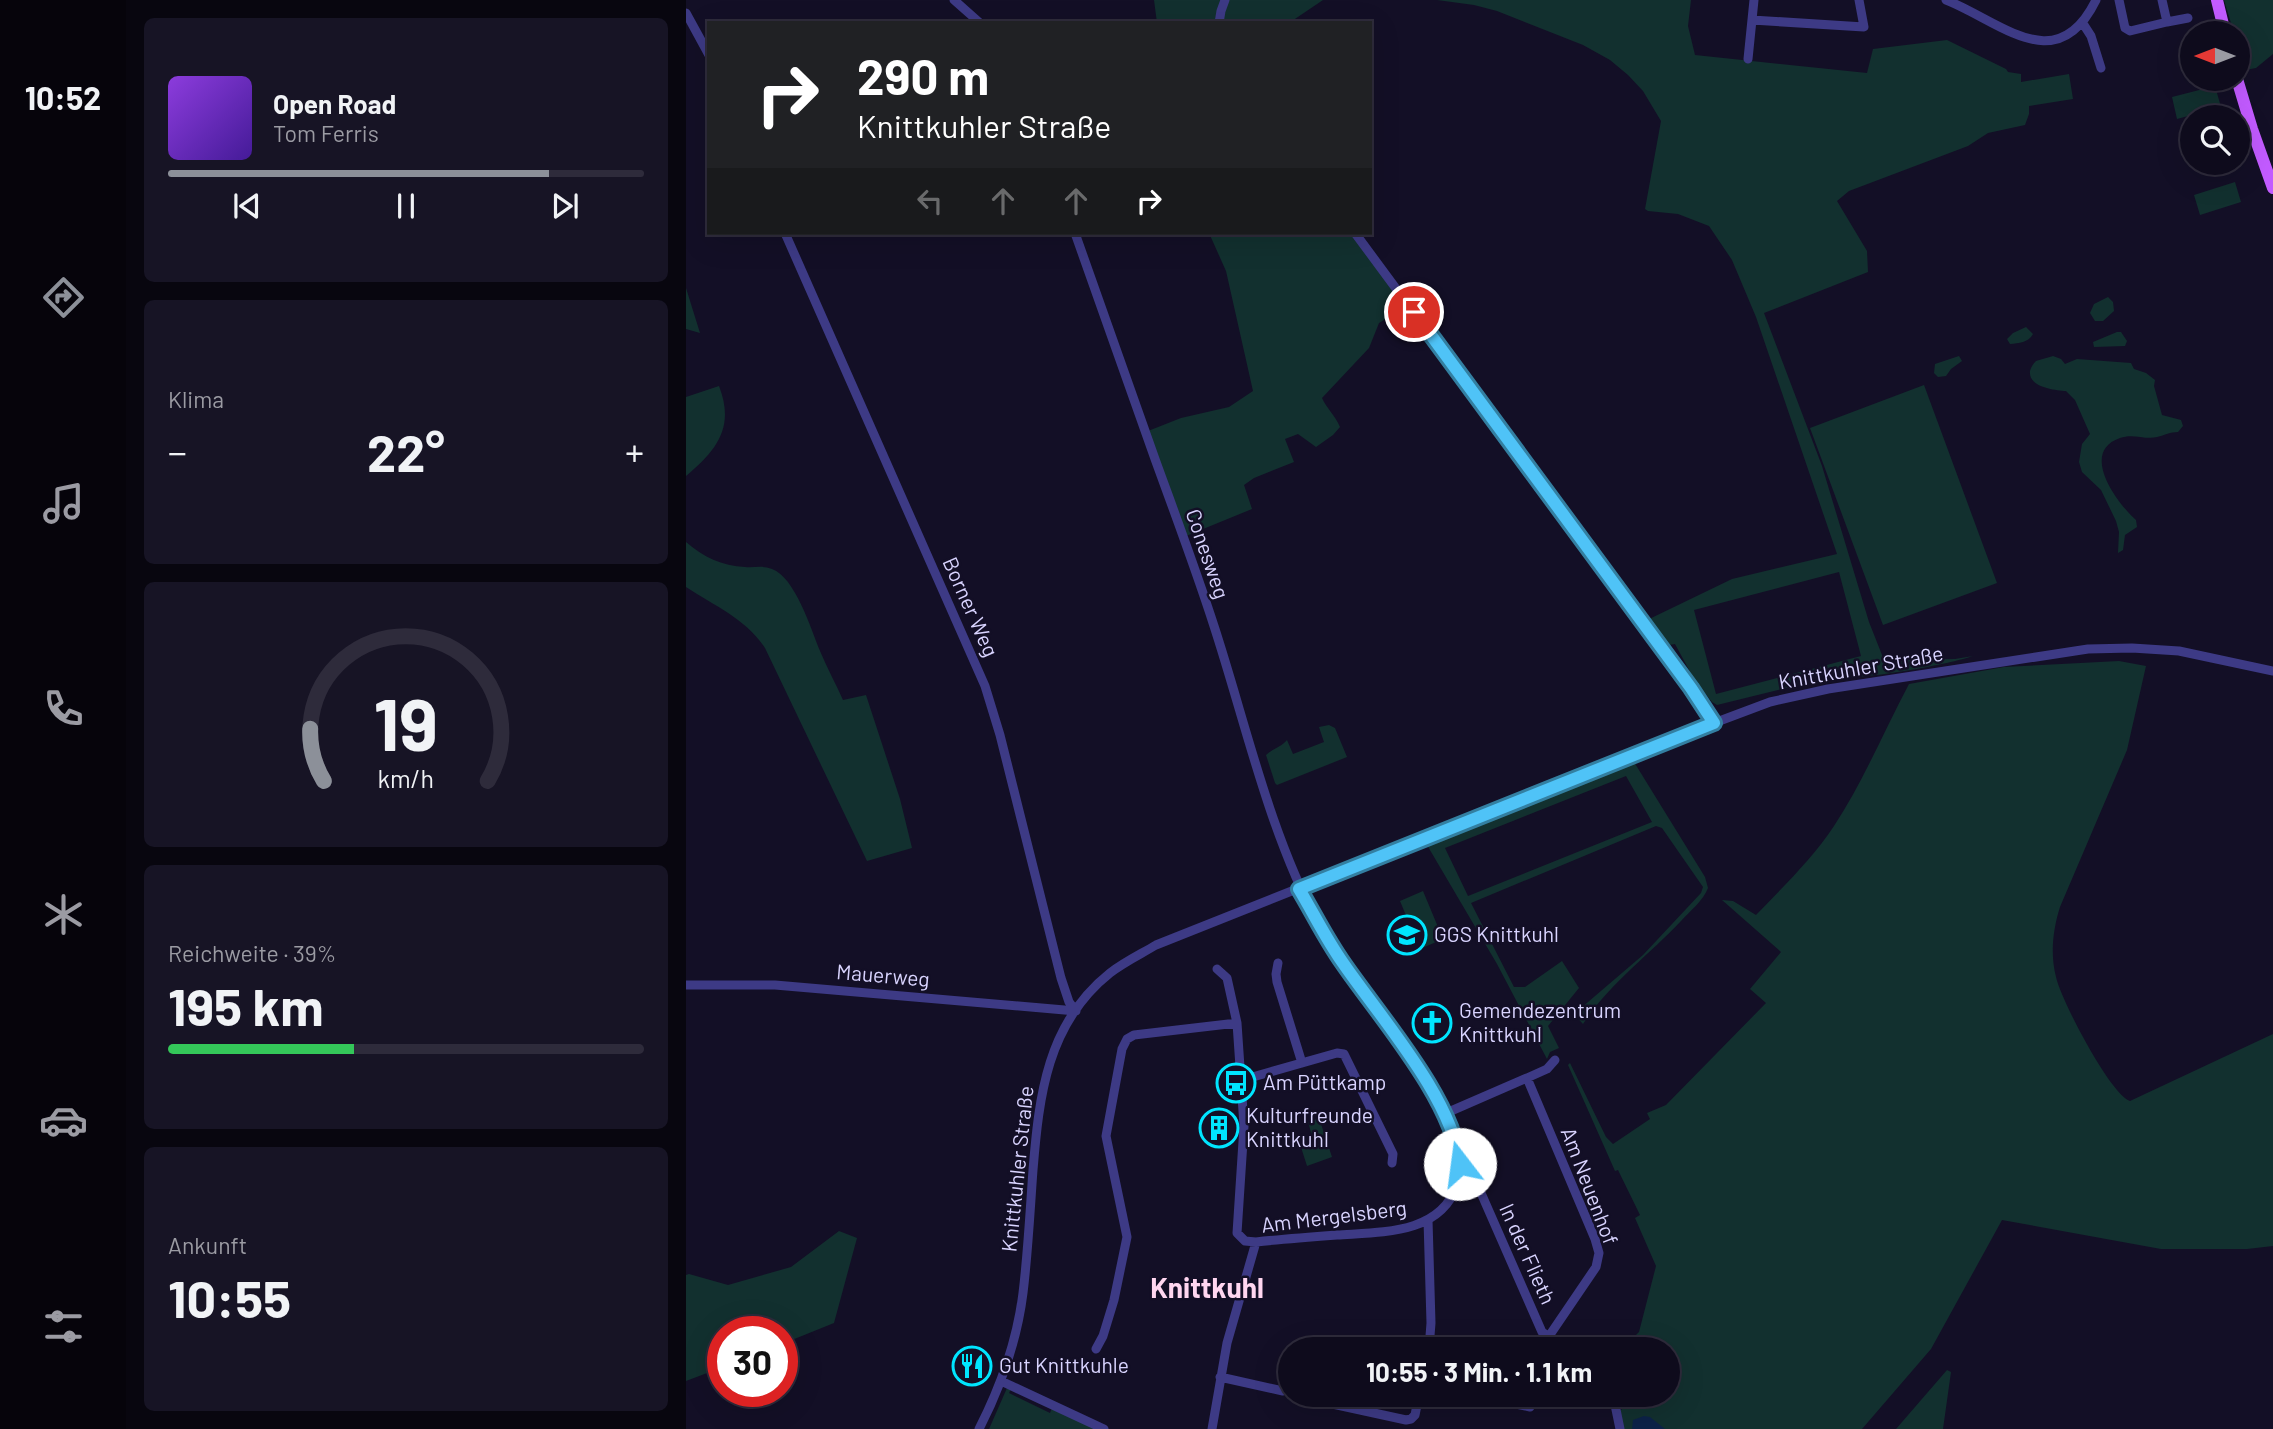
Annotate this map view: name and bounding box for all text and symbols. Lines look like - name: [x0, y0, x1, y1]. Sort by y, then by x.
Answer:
- north arrow: [2180, 21, 2250, 91]
- map controls: [2180, 21, 2250, 175]
- text: 290 m: [857, 46, 989, 105]
- icon: right: [742, 49, 833, 140]
- text: 10:52: [25, 78, 101, 116]
- text: Open Road: [273, 88, 396, 119]
- button: search: [2180, 105, 2250, 175]
- text: Knittkuhler Straße: [857, 106, 1111, 144]
- text: Tom Ferris: [273, 119, 379, 147]
- icon: left: [911, 182, 949, 220]
- icon: ahead: [984, 182, 1022, 220]
- icon: ahead: [1057, 182, 1095, 220]
- icon: right: [1130, 182, 1168, 220]
- icon: previous: [228, 187, 266, 225]
- icon: pause: [387, 187, 425, 225]
- icon: next: [546, 187, 584, 225]
- icon: directions: [39, 273, 88, 322]
- pin: [1384, 282, 1444, 342]
- icon: arrive: [1395, 293, 1433, 331]
- text: Klima: [168, 385, 224, 413]
- text: 22°: [367, 420, 445, 482]
- text: −: [168, 428, 187, 474]
- text: +: [625, 428, 644, 474]
- icon: music: [39, 479, 88, 528]
- street label: Conesweg: [1181, 505, 1235, 602]
- street label: Borner Weg: [938, 553, 1004, 660]
- street label: Knittkuhler Straße: [1776, 640, 1945, 693]
- text: 19: [374, 678, 438, 766]
- icon: phone: [39, 684, 88, 733]
- text: km/h: [378, 762, 434, 792]
- icon: climate: [39, 890, 88, 939]
- school or university icon: GGS Knittkuhl: [1386, 914, 1428, 956]
- place label: GGS Knittkuhl: [1434, 921, 1559, 946]
- text: Reichweite · 39%: [168, 939, 336, 967]
- street label: Mauerweg: [835, 958, 931, 991]
- text: 195 km: [168, 974, 324, 1036]
- place label: Gemendezentrum Knittkuhl: [1459, 997, 1621, 1046]
- church icon: Gemendezentrum Knittkuhl: [1411, 1002, 1453, 1044]
- bus stop icon: Am Püttkamp: [1215, 1062, 1257, 1104]
- place label: Am Püttkamp: [1263, 1069, 1386, 1094]
- street label: Knittkuhler Straße: [995, 1085, 1038, 1253]
- icon: car: [39, 1096, 88, 1145]
- place label: Kulturfreunde Knittkuhl: [1246, 1102, 1373, 1151]
- building icon: Kulturfreunde Knittkuhl: [1198, 1107, 1240, 1149]
- street label: Am Neuenhof: [1557, 1123, 1624, 1248]
- position arrow: [1423, 1127, 1497, 1201]
- street label: Am Mergelsberg: [1260, 1194, 1408, 1237]
- street label: In der Flieth: [1495, 1199, 1562, 1308]
- text: Ankunft: [168, 1231, 247, 1259]
- text: 10:55: [168, 1266, 291, 1328]
- district label: Knittkuhl: [1150, 1270, 1264, 1304]
- icon: filters: [39, 1302, 88, 1351]
- speed limit sign: 30: [707, 1316, 798, 1407]
- restaurant icon: Gut Knittkuhle: [951, 1345, 993, 1387]
- place label: Gut Knittkuhle: [999, 1352, 1129, 1377]
- text: 10:55 · 3 Min. · 1.1 km: [1366, 1356, 1592, 1387]

